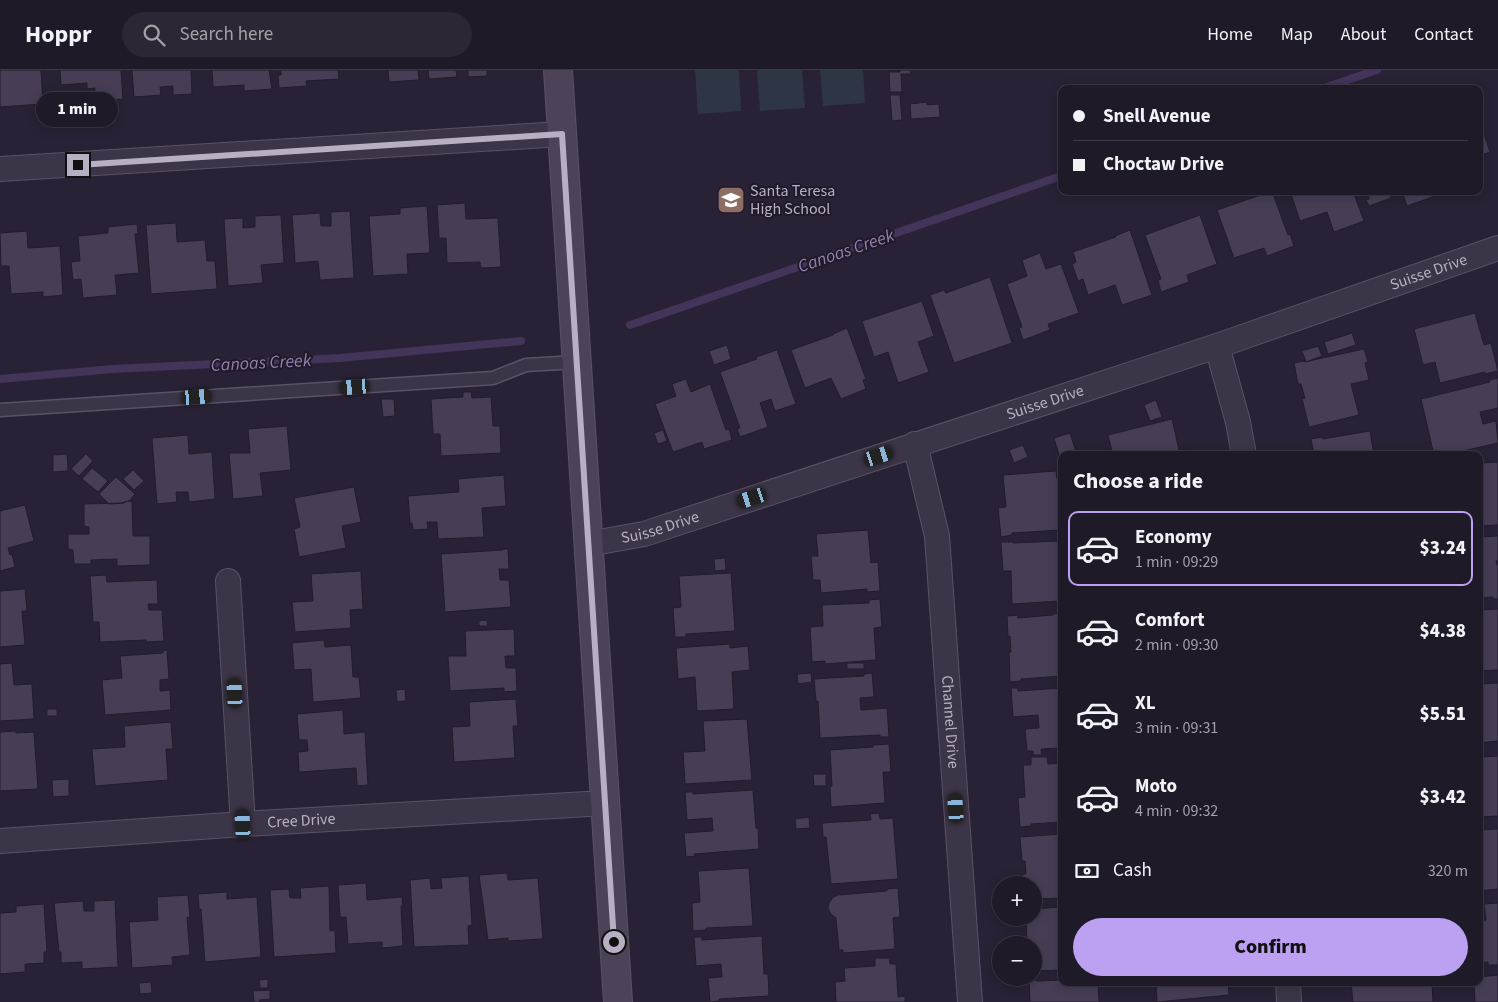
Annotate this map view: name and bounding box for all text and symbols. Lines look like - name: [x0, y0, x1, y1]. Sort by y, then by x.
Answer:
- search box: [122, 12, 472, 57]
- text: Hoppr: [25, 17, 92, 52]
- icon: search: [140, 21, 168, 49]
- text: Search here: [180, 21, 273, 48]
- text: Home: [1207, 22, 1253, 47]
- text: Map: [1281, 22, 1313, 47]
- text: About: [1341, 22, 1386, 47]
- text: Contact: [1414, 22, 1473, 47]
- callout: 1 min: [37, 92, 119, 128]
- text: 1 min: [57, 98, 97, 120]
- text: Snell Avenue: [1103, 103, 1211, 130]
- text: Choctaw Drive: [1103, 151, 1224, 178]
- route end: [67, 154, 89, 176]
- place label: Santa Teresa High School: [750, 180, 835, 220]
- school or university icon: Santa Teresa High School: [716, 185, 746, 215]
- water label: Canoas Creek: [794, 223, 898, 279]
- street label: Suisse Drive: [1387, 249, 1470, 296]
- water label: Canoas Creek: [210, 348, 312, 378]
- car: [339, 378, 370, 396]
- street label: Suisse Drive: [1003, 379, 1087, 425]
- car: [181, 388, 212, 406]
- car: [862, 444, 895, 468]
- text: Choose a ride: [1073, 465, 1203, 497]
- car: [735, 486, 768, 510]
- street label: Suisse Drive: [619, 506, 702, 549]
- text: Economy: [1135, 524, 1212, 551]
- icon: car: [1075, 526, 1120, 571]
- text: $3.24: [1420, 535, 1466, 562]
- text: 1 min · 09:29: [1135, 551, 1218, 573]
- text: Comfort: [1135, 607, 1205, 634]
- icon: car: [1075, 609, 1120, 654]
- text: $4.38: [1420, 618, 1466, 645]
- text: 2 min · 09:30: [1135, 634, 1218, 656]
- street label: Channel Drive: [936, 675, 964, 769]
- car: [226, 678, 243, 708]
- text: XL: [1135, 690, 1156, 717]
- icon: car: [1075, 692, 1120, 737]
- text: $5.51: [1420, 701, 1466, 728]
- text: 3 min · 09:31: [1135, 717, 1218, 739]
- text: Moto: [1135, 773, 1177, 800]
- icon: car: [1075, 775, 1120, 820]
- text: $3.42: [1420, 784, 1466, 811]
- car: [947, 793, 964, 823]
- text: 4 min · 09:32: [1135, 800, 1218, 822]
- street label: Cree Drive: [267, 808, 336, 834]
- car: [234, 809, 251, 839]
- icon: cash: [1073, 857, 1101, 885]
- text: Cash: [1113, 857, 1152, 884]
- text: 320 m: [1428, 860, 1468, 882]
- map controls: [992, 876, 1042, 986]
- button: +: [992, 876, 1042, 926]
- button: Confirm: [1073, 918, 1468, 976]
- route start: [603, 931, 625, 953]
- button: −: [992, 936, 1042, 986]

